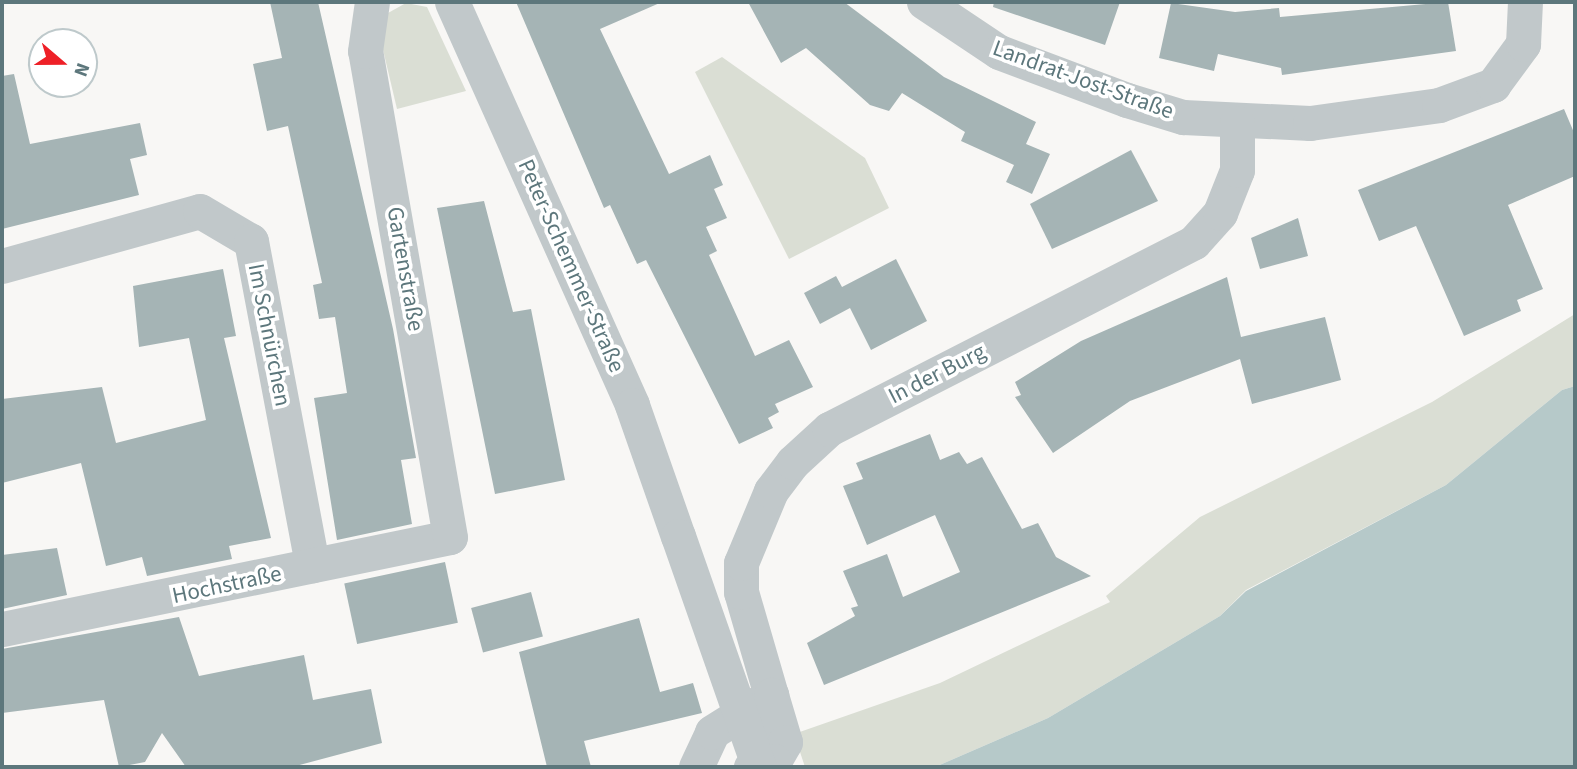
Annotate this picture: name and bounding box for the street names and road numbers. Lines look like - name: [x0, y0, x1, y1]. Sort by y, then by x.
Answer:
- street label: Landrat-Jost-Straße: [989, 34, 1177, 126]
- street label: Peter-Schemmer-Straße: [512, 155, 630, 377]
- street label: Gartenstraße: [380, 205, 430, 333]
- street label: Im Schnürchen: [242, 261, 296, 409]
- street label: In der Burg: [884, 338, 990, 410]
- street label: Hochstraße: [170, 560, 284, 610]

